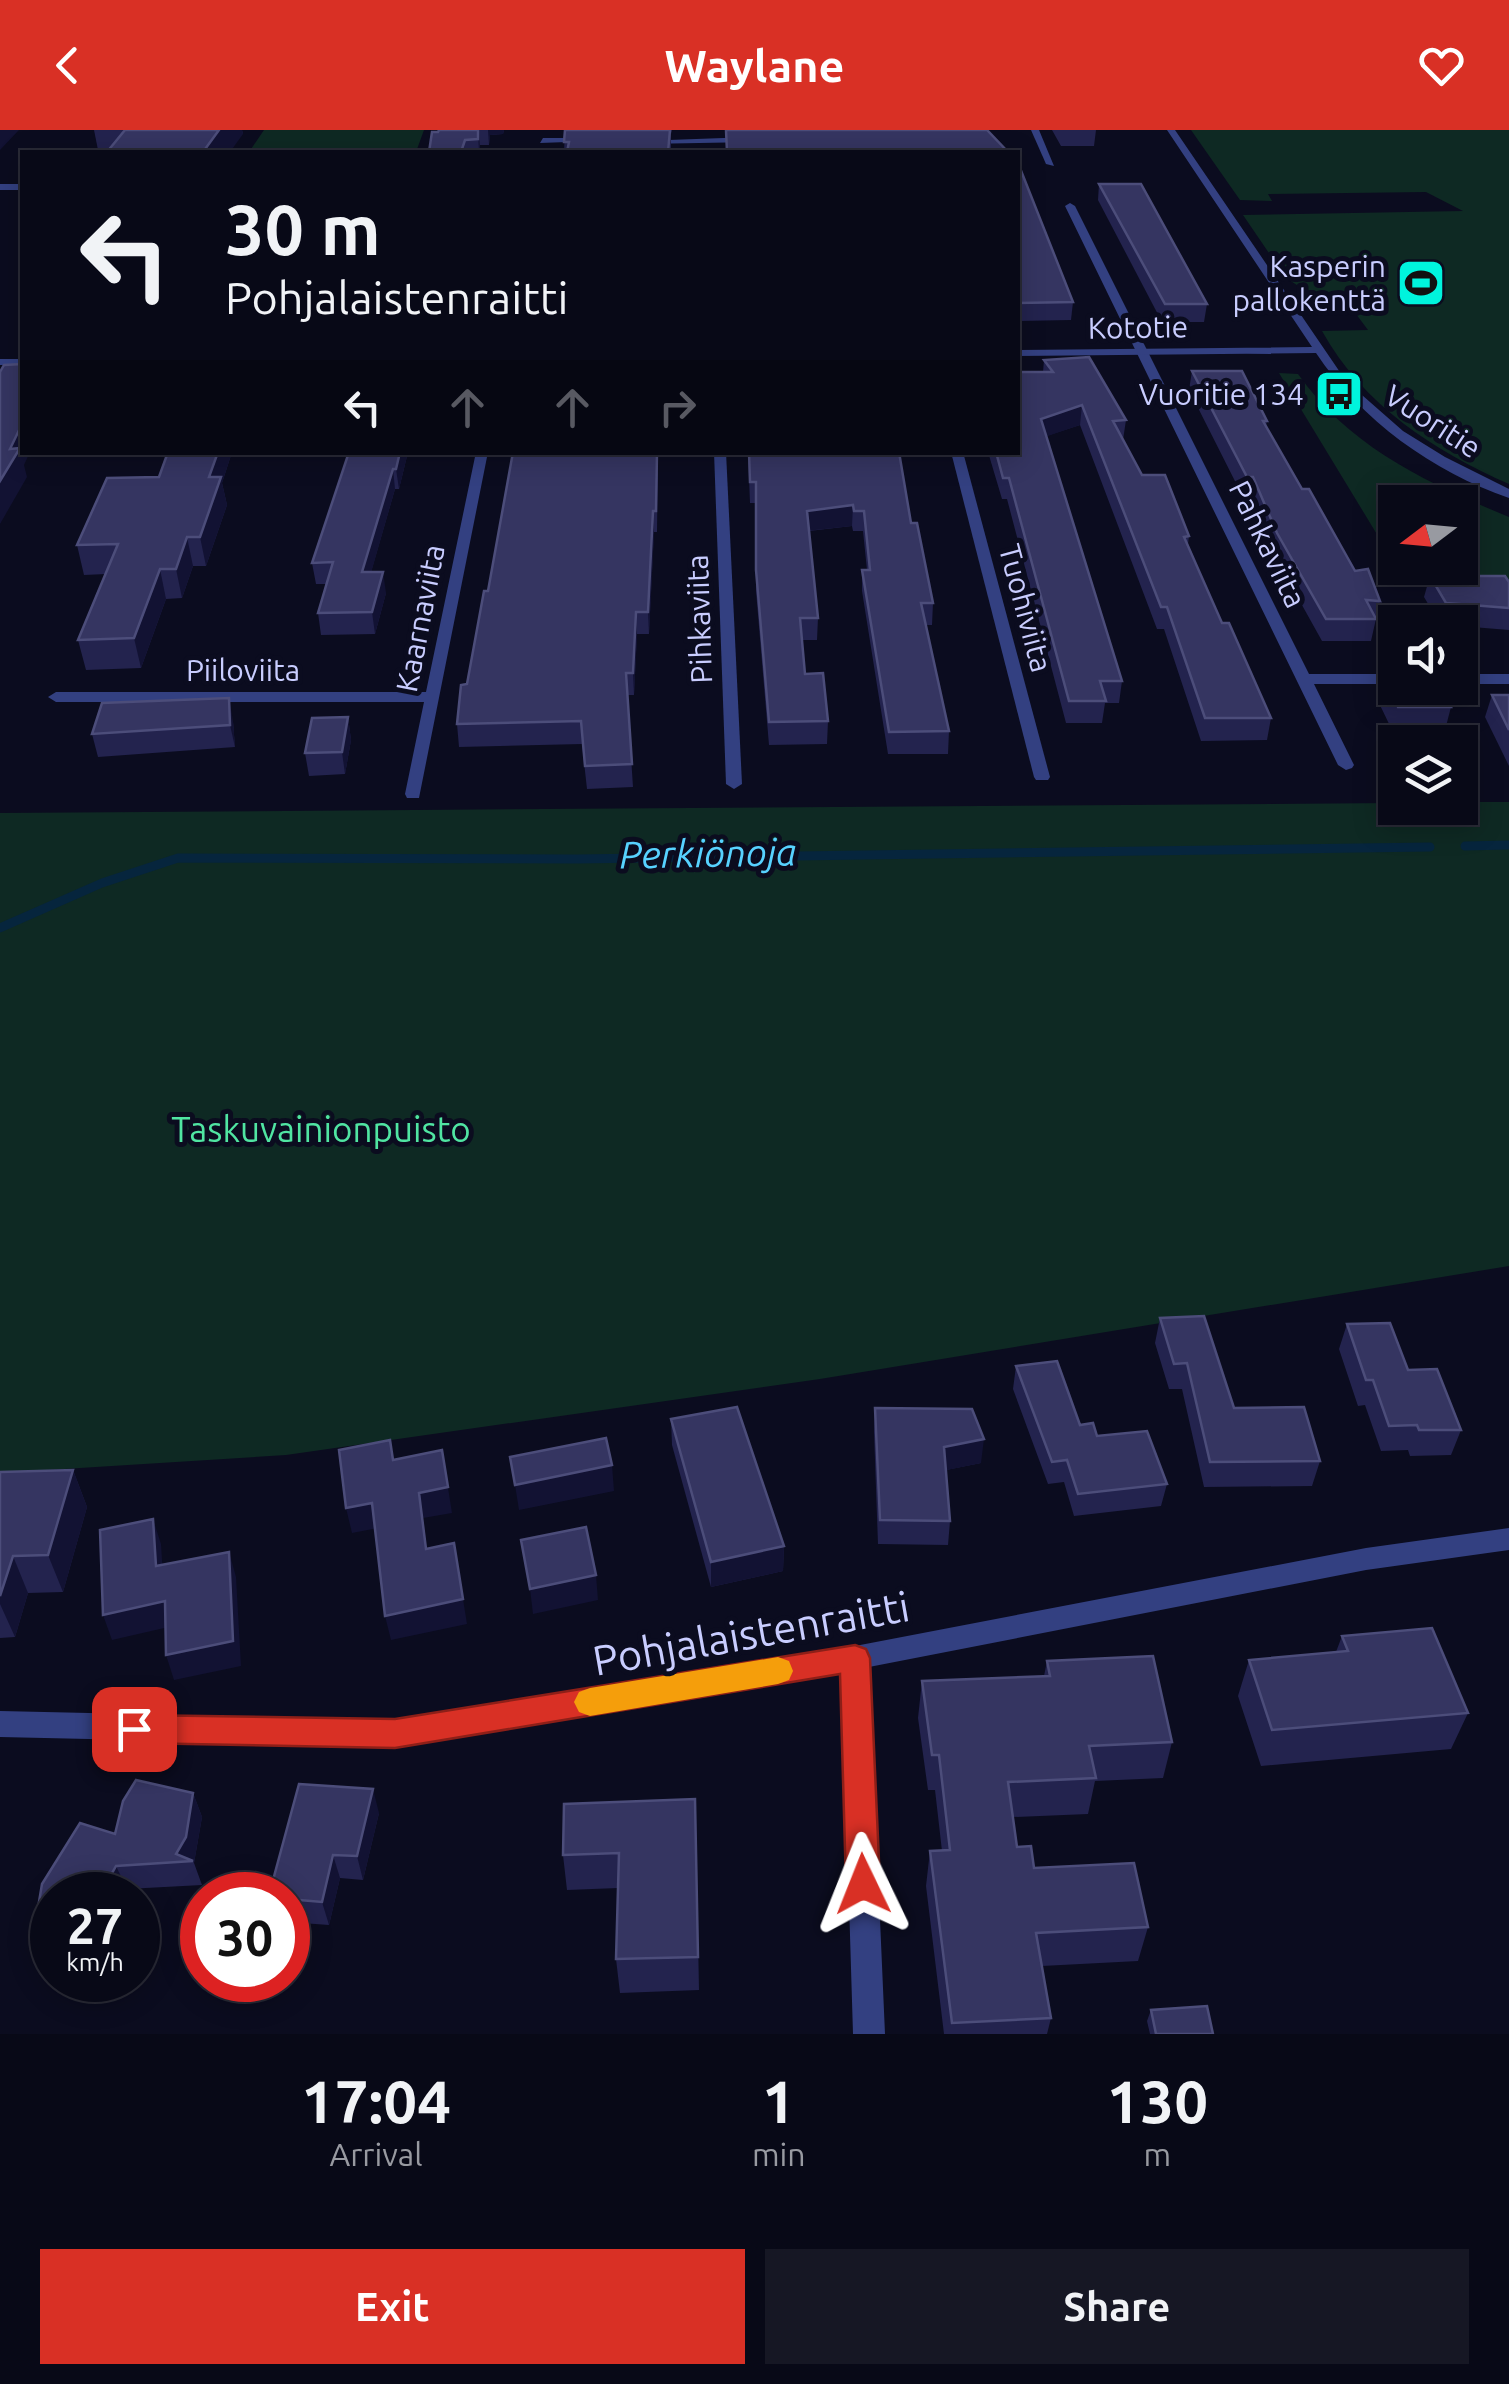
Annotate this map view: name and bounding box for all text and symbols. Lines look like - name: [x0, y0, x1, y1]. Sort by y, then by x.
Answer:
- icon: back: [40, 38, 95, 93]
- icon: heart: [1414, 38, 1469, 93]
- text: Waylane: [665, 40, 844, 91]
- icon: left: [60, 190, 190, 320]
- text: 30 m: [225, 190, 381, 268]
- place label: Kasperin pallokenttä: [1232, 249, 1386, 317]
- sports icon: Kasperin pallokenttä: [1395, 257, 1447, 309]
- text: Pohjalaistenraitti: [225, 272, 569, 323]
- street label: Kototie: [1088, 309, 1188, 345]
- bus stop icon: Vuoritie 134: [1313, 368, 1365, 420]
- place label: Vuoritie 134: [1139, 377, 1304, 411]
- street label: Vuoritie: [1379, 377, 1487, 465]
- icon: left: [335, 380, 390, 435]
- icon: ahead: [440, 380, 495, 435]
- icon: ahead: [545, 380, 600, 435]
- icon: right: [650, 380, 705, 435]
- street label: Pahkaviita: [1223, 475, 1313, 613]
- north arrow: [1378, 485, 1478, 585]
- map controls: [1378, 485, 1478, 825]
- street label: Tuohiviita: [993, 540, 1059, 676]
- street label: Kaarnaviita: [389, 541, 451, 695]
- street label: Pihkaviita: [680, 554, 718, 684]
- button: sound: [1378, 605, 1478, 705]
- street label: Piiloviita: [186, 653, 300, 687]
- button: layers: [1378, 725, 1478, 825]
- water label: Perkiönoja: [619, 830, 797, 876]
- park label: Taskuvainionpuisto: [171, 1109, 471, 1149]
- street label: Pohjalaistenraitti: [589, 1582, 913, 1684]
- pin: [92, 1687, 177, 1772]
- icon: arrive: [107, 1702, 162, 1757]
- position arrow: [811, 1832, 915, 1936]
- speed limit sign: 30: [180, 1872, 310, 2002]
- text: 27: [67, 1897, 123, 1953]
- text: km/h: [66, 1948, 124, 1976]
- text: 17:04: [301, 2067, 451, 2134]
- text: 1: [762, 2067, 796, 2134]
- text: 130: [1107, 2067, 1208, 2134]
- text: Arrival: [329, 2136, 423, 2172]
- text: min: [752, 2136, 806, 2172]
- text: m: [1143, 2136, 1171, 2172]
- button: Exit: [40, 2249, 745, 2364]
- button: Share: [765, 2249, 1469, 2364]

